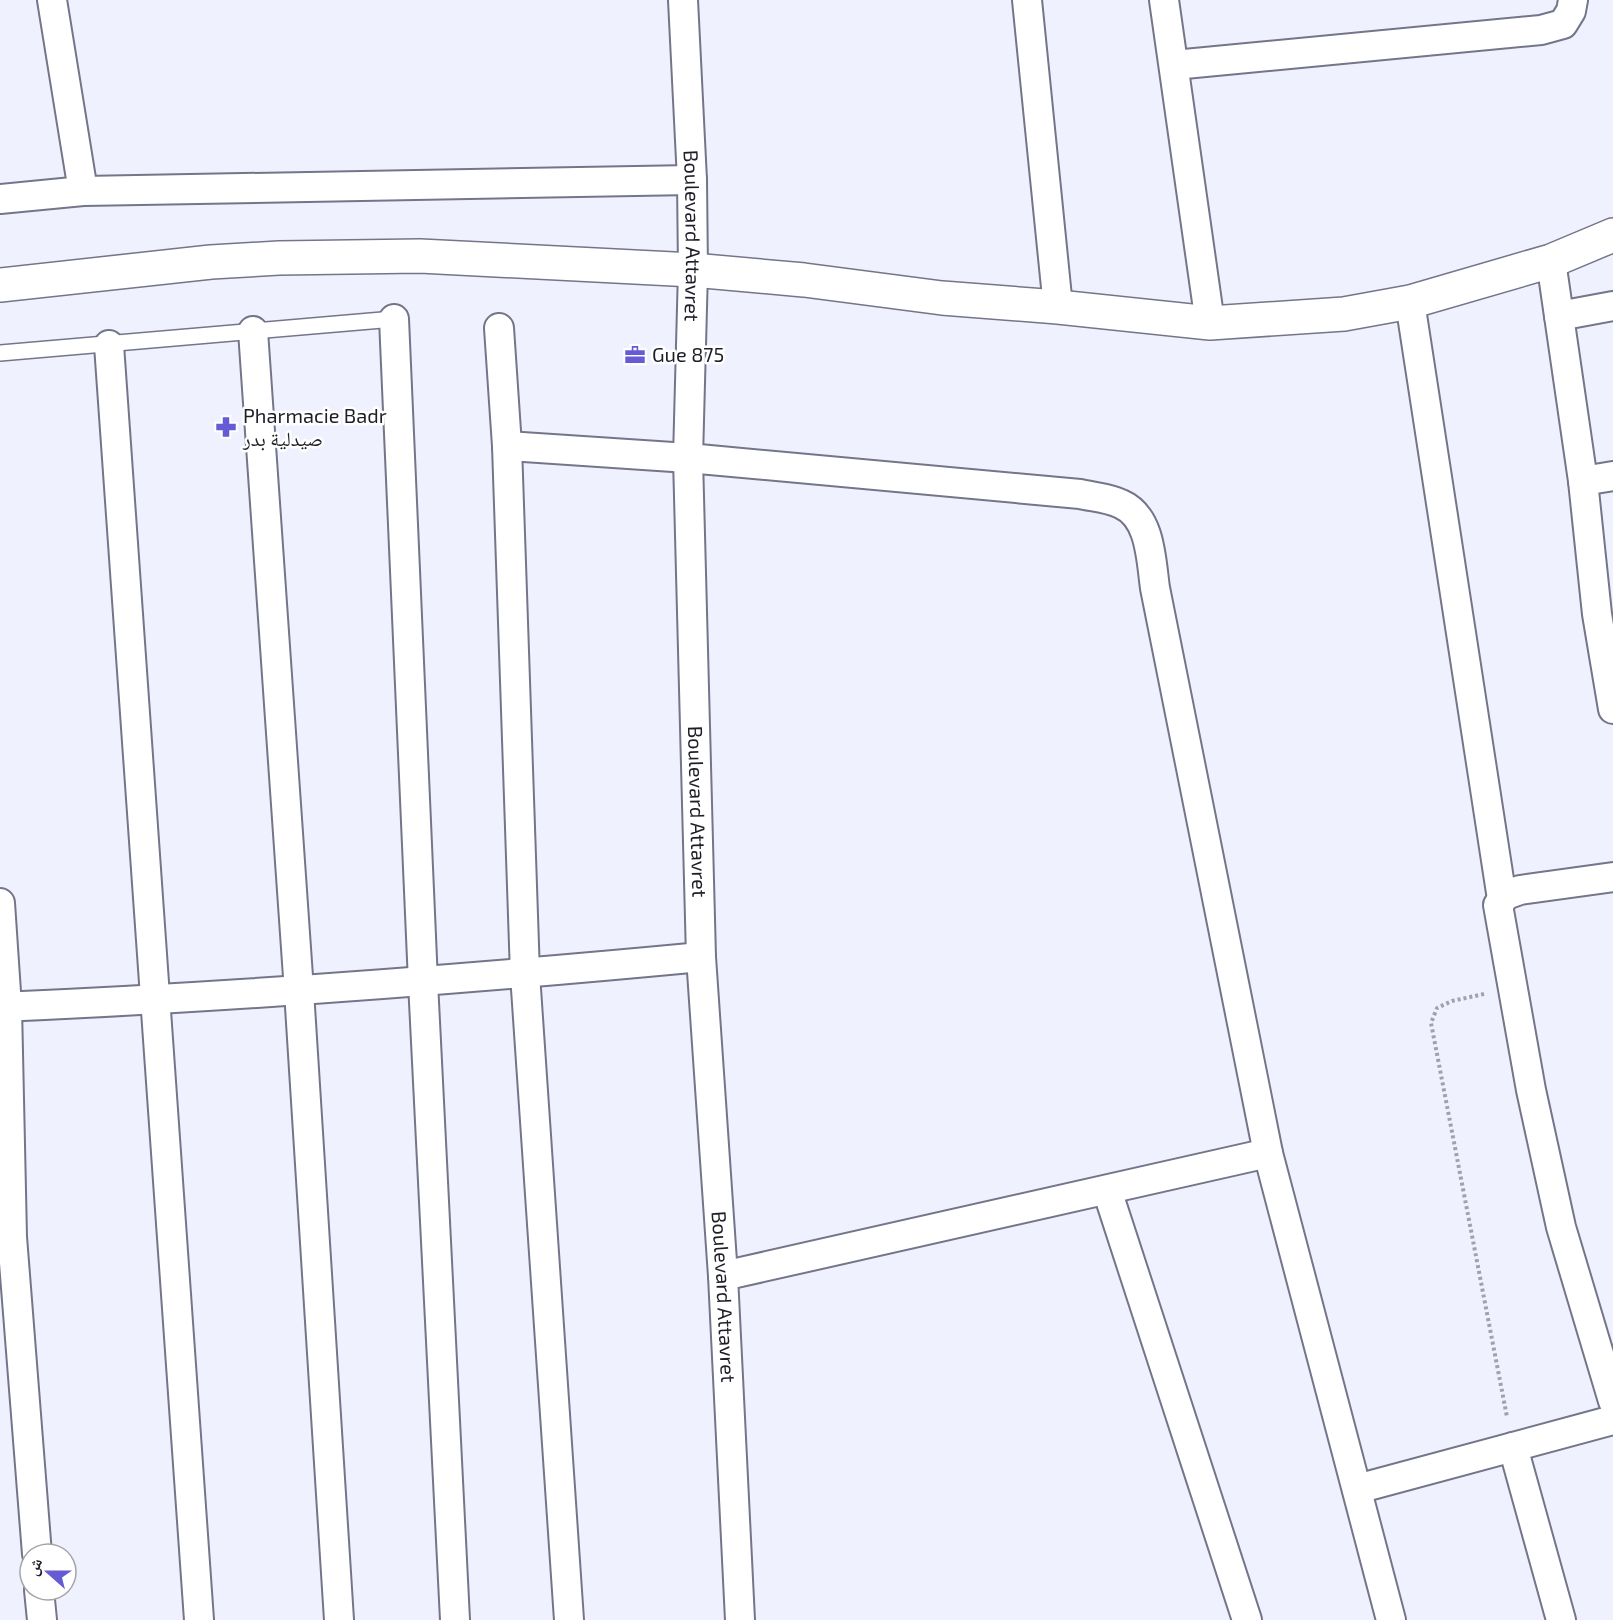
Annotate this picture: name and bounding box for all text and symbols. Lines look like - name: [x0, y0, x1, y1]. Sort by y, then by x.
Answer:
- street label: Boulevard Attavret: [680, 149, 706, 322]
- place label: Gue 875: [652, 342, 724, 366]
- office icon: Gue 875: [623, 343, 647, 367]
- place label: Pharmacie Badr صيدلية بدر: [242, 403, 387, 451]
- pharmacy icon: Pharmacie Badr صيدلية بدر: [214, 415, 238, 439]
- street label: Boulevard Attavret: [684, 725, 712, 898]
- street label: Boulevard Attavret: [708, 1210, 741, 1383]
- north arrow: [18, 1542, 78, 1602]
- text: ش: [22, 1555, 46, 1578]

